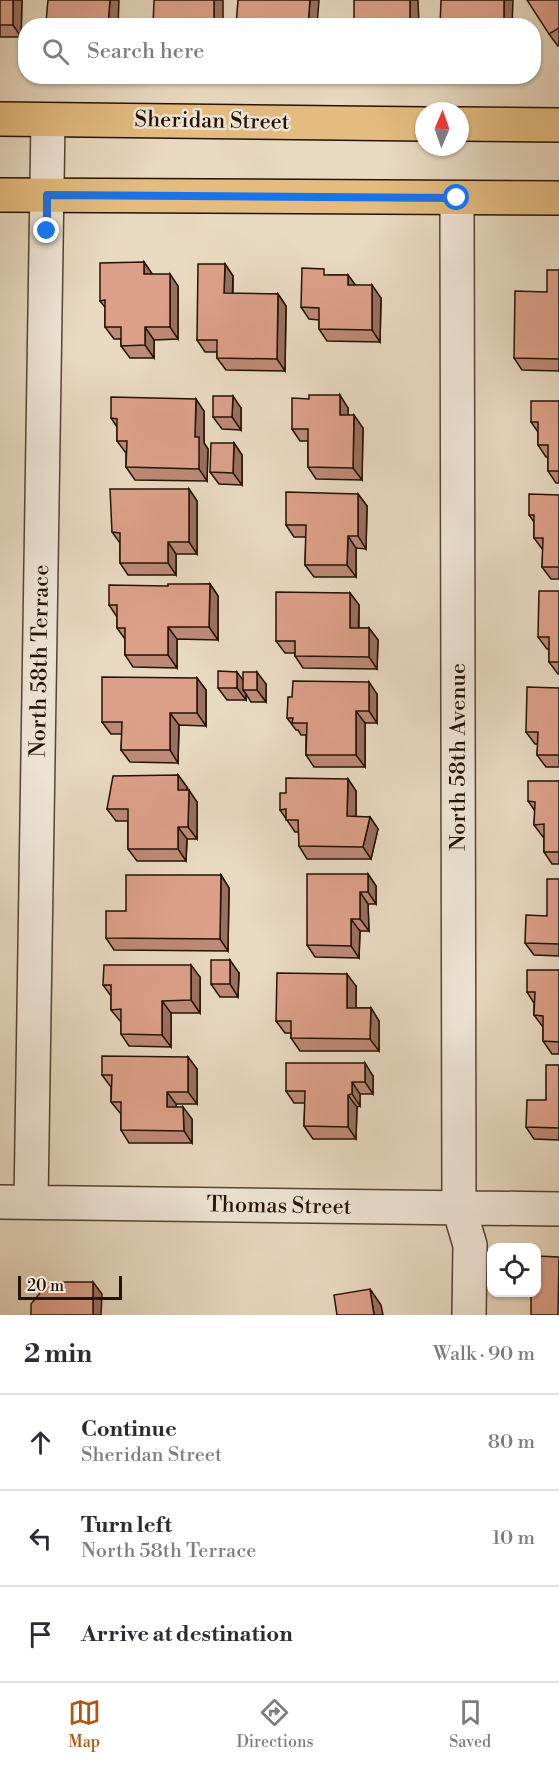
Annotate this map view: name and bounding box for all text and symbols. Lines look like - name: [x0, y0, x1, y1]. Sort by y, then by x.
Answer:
- search box: [18, 18, 541, 84]
- icon: search: [39, 35, 72, 68]
- text: Search here: [87, 38, 204, 65]
- north arrow: [415, 102, 469, 156]
- street label: Sheridan Street: [134, 106, 290, 136]
- route start: [443, 184, 469, 210]
- route end: [33, 217, 59, 243]
- street label: North 58th Terrace: [25, 564, 55, 758]
- street label: North 58th Avenue: [445, 663, 472, 851]
- street label: Thomas Street: [206, 1191, 352, 1221]
- map controls: [487, 1243, 541, 1297]
- button: locate: [487, 1243, 541, 1297]
- scale bar: [18, 1273, 122, 1300]
- text: 20 m: [27, 1276, 64, 1296]
- text: 2 min: [24, 1338, 92, 1370]
- text: Walk · 90 m: [433, 1342, 535, 1367]
- text: Continue: [81, 1416, 177, 1443]
- icon: ahead: [24, 1426, 57, 1459]
- text: 80 m: [488, 1430, 535, 1455]
- text: Sheridan Street: [81, 1443, 222, 1468]
- text: Turn left: [81, 1512, 172, 1539]
- icon: left: [24, 1522, 57, 1555]
- text: 10 m: [492, 1526, 535, 1551]
- text: North 58th Terrace: [81, 1539, 256, 1564]
- icon: arrive: [24, 1618, 57, 1651]
- text: Arrive at destination: [81, 1621, 293, 1648]
- tab: Map: [68, 1696, 101, 1752]
- tab: Directions: [236, 1696, 314, 1752]
- tab: Saved: [449, 1696, 491, 1752]

